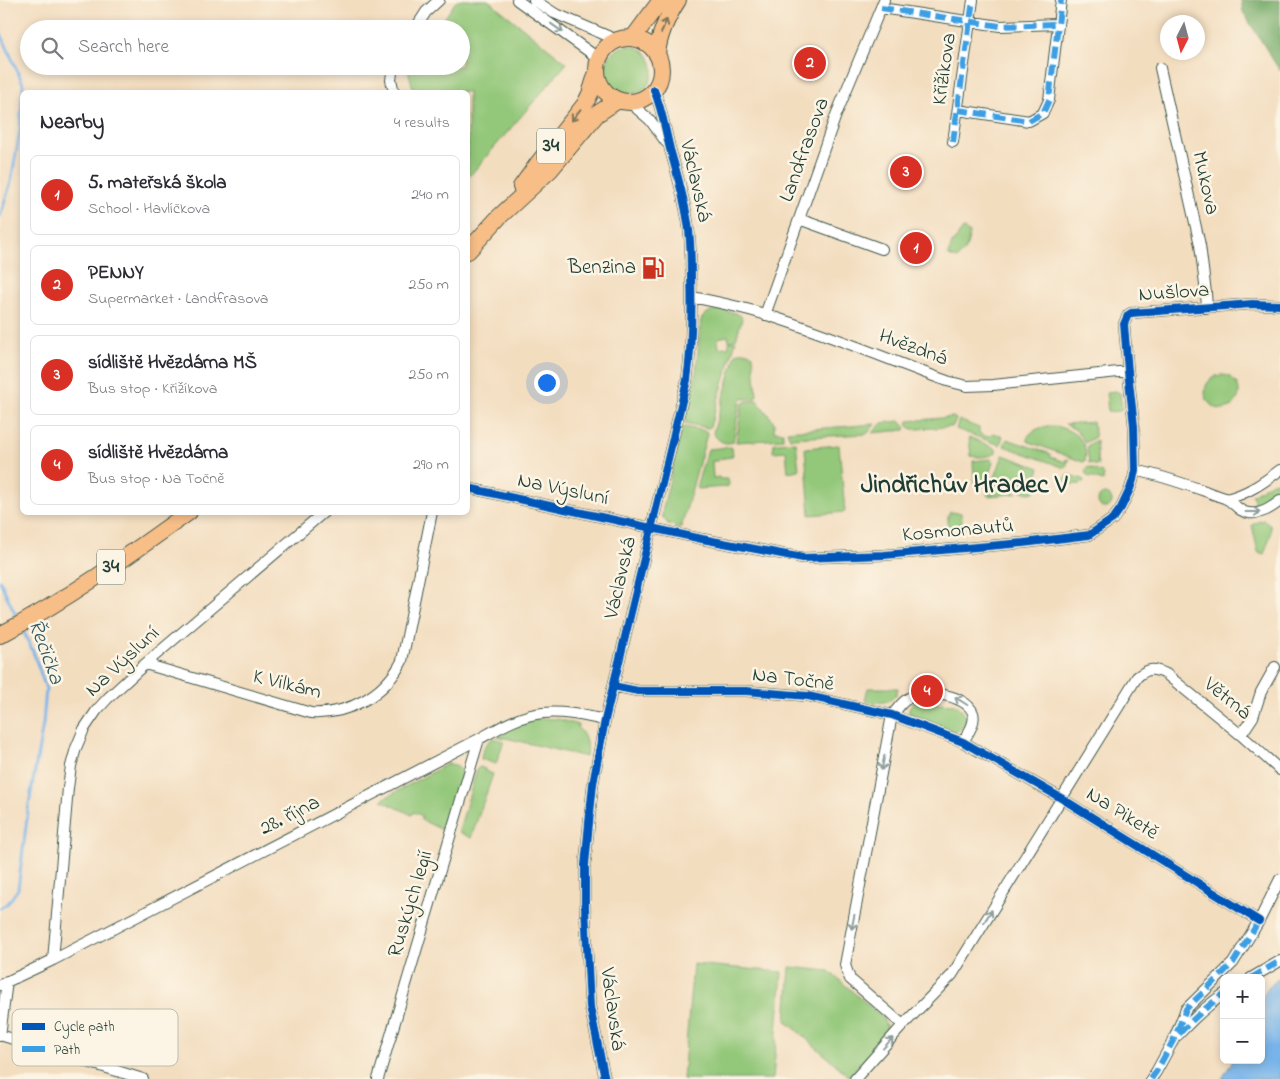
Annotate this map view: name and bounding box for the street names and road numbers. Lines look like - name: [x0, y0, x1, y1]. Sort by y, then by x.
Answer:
- street label: Křižíkova: [925, 31, 965, 107]
- street label: Landfrasova: [772, 94, 838, 206]
- road number: 34: [537, 128, 565, 164]
- street label: Václavská: [671, 136, 719, 225]
- street label: Mukova: [1183, 148, 1227, 218]
- street label: Nušlova: [1138, 276, 1210, 310]
- street label: Hvězdná: [874, 322, 952, 374]
- street label: Na Výsluní: [514, 466, 612, 516]
- street label: Kosmonautů: [901, 511, 1015, 551]
- street label: Václavská: [597, 534, 645, 623]
- road number: 34: [97, 550, 125, 584]
- street label: Na Výsluní: [79, 619, 169, 706]
- street label: Na Točně: [750, 660, 836, 700]
- street label: K Vilkám: [250, 662, 324, 708]
- street label: Větrná: [1196, 670, 1258, 728]
- street label: Na Piketě: [1080, 780, 1165, 848]
- street label: 28. října: [255, 788, 325, 844]
- street label: Ruských legií: [381, 847, 443, 962]
- street label: Václavská: [591, 965, 633, 1053]

